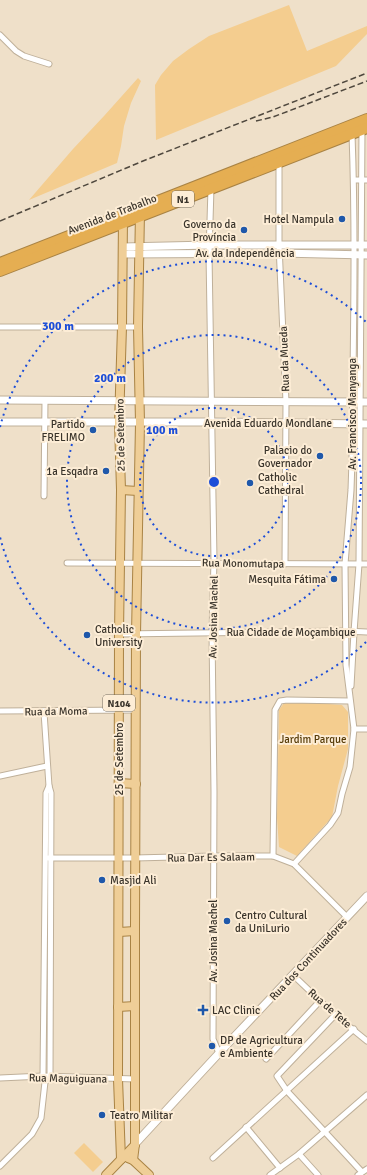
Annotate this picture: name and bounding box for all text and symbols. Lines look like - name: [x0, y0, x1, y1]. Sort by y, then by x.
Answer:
- street label: Avenida de Trabalho: [66, 191, 159, 237]
- road number: N1: [172, 191, 194, 207]
- place label: Hotel Nampula: [264, 213, 334, 226]
- marker: Hotel Nampula: [337, 214, 347, 224]
- place label: Governo da Província: [183, 218, 236, 244]
- marker: Governo da Província: [239, 225, 249, 235]
- street label: Av. da Independência: [195, 247, 295, 260]
- text: 300 m: [42, 319, 74, 334]
- street label: Rua da Mueda: [277, 325, 292, 392]
- street label: Av. Francisco Manyanga: [346, 358, 359, 470]
- text: 200 m: [94, 371, 126, 386]
- street label: 25 de Setembro: [113, 398, 128, 472]
- street label: Avenida Eduardo Mondlane: [204, 417, 332, 430]
- place label: Partido FRELIMO: [41, 418, 85, 444]
- text: 100 m: [146, 423, 178, 438]
- marker: Partido FRELIMO: [88, 425, 98, 435]
- place label: Palacio do Governador: [258, 444, 312, 470]
- marker: Palacio do Governador: [315, 451, 325, 461]
- place label: 1a Esqadra: [46, 465, 98, 478]
- marker: 1a Esqadra: [101, 466, 111, 476]
- place label: Catholic Cathedral: [258, 471, 304, 497]
- centre of rings: [207, 475, 221, 489]
- marker: Catholic Cathedral: [245, 478, 255, 488]
- street label: Rua Monomutapa: [202, 556, 285, 571]
- place label: Mesquita Fátima: [248, 573, 326, 586]
- marker: Mesquita Fátima: [329, 574, 339, 584]
- street label: Av. Josina Machel: [206, 575, 221, 659]
- place label: Catholic University: [95, 623, 143, 649]
- street label: Rua Cidade de Moçambique: [226, 626, 356, 639]
- marker: Catholic University: [82, 630, 92, 640]
- road number: N104: [103, 695, 135, 711]
- street label: Rua da Moma: [24, 704, 88, 719]
- street label: 25 de Setembro: [113, 722, 126, 796]
- park label: Jardim Parque: [280, 733, 346, 746]
- street label: Rua Dar Es Salaam: [167, 850, 255, 865]
- place label: Masjid Ali: [110, 874, 156, 887]
- marker: Masjid Ali: [97, 875, 107, 885]
- street label: Av. Josina Machel: [207, 899, 220, 983]
- place label: Centro Cultural da UniLurio: [235, 909, 307, 935]
- street label: Rua dos Continuadores: [267, 915, 350, 1003]
- marker: Centro Cultural da UniLurio: [222, 916, 232, 926]
- street label: Rua de Tete: [305, 986, 354, 1031]
- marker: LAC Clinic: [197, 1004, 209, 1016]
- place label: LAC Clinic: [212, 1004, 260, 1017]
- place label: DP de Agricultura e Ambiente: [220, 1034, 303, 1060]
- marker: DP de Agricultura e Ambiente: [207, 1041, 217, 1051]
- street label: Rua Maguiguana: [29, 1071, 108, 1086]
- place label: Teatro Militar: [110, 1109, 173, 1122]
- marker: Teatro Militar: [97, 1110, 107, 1120]

